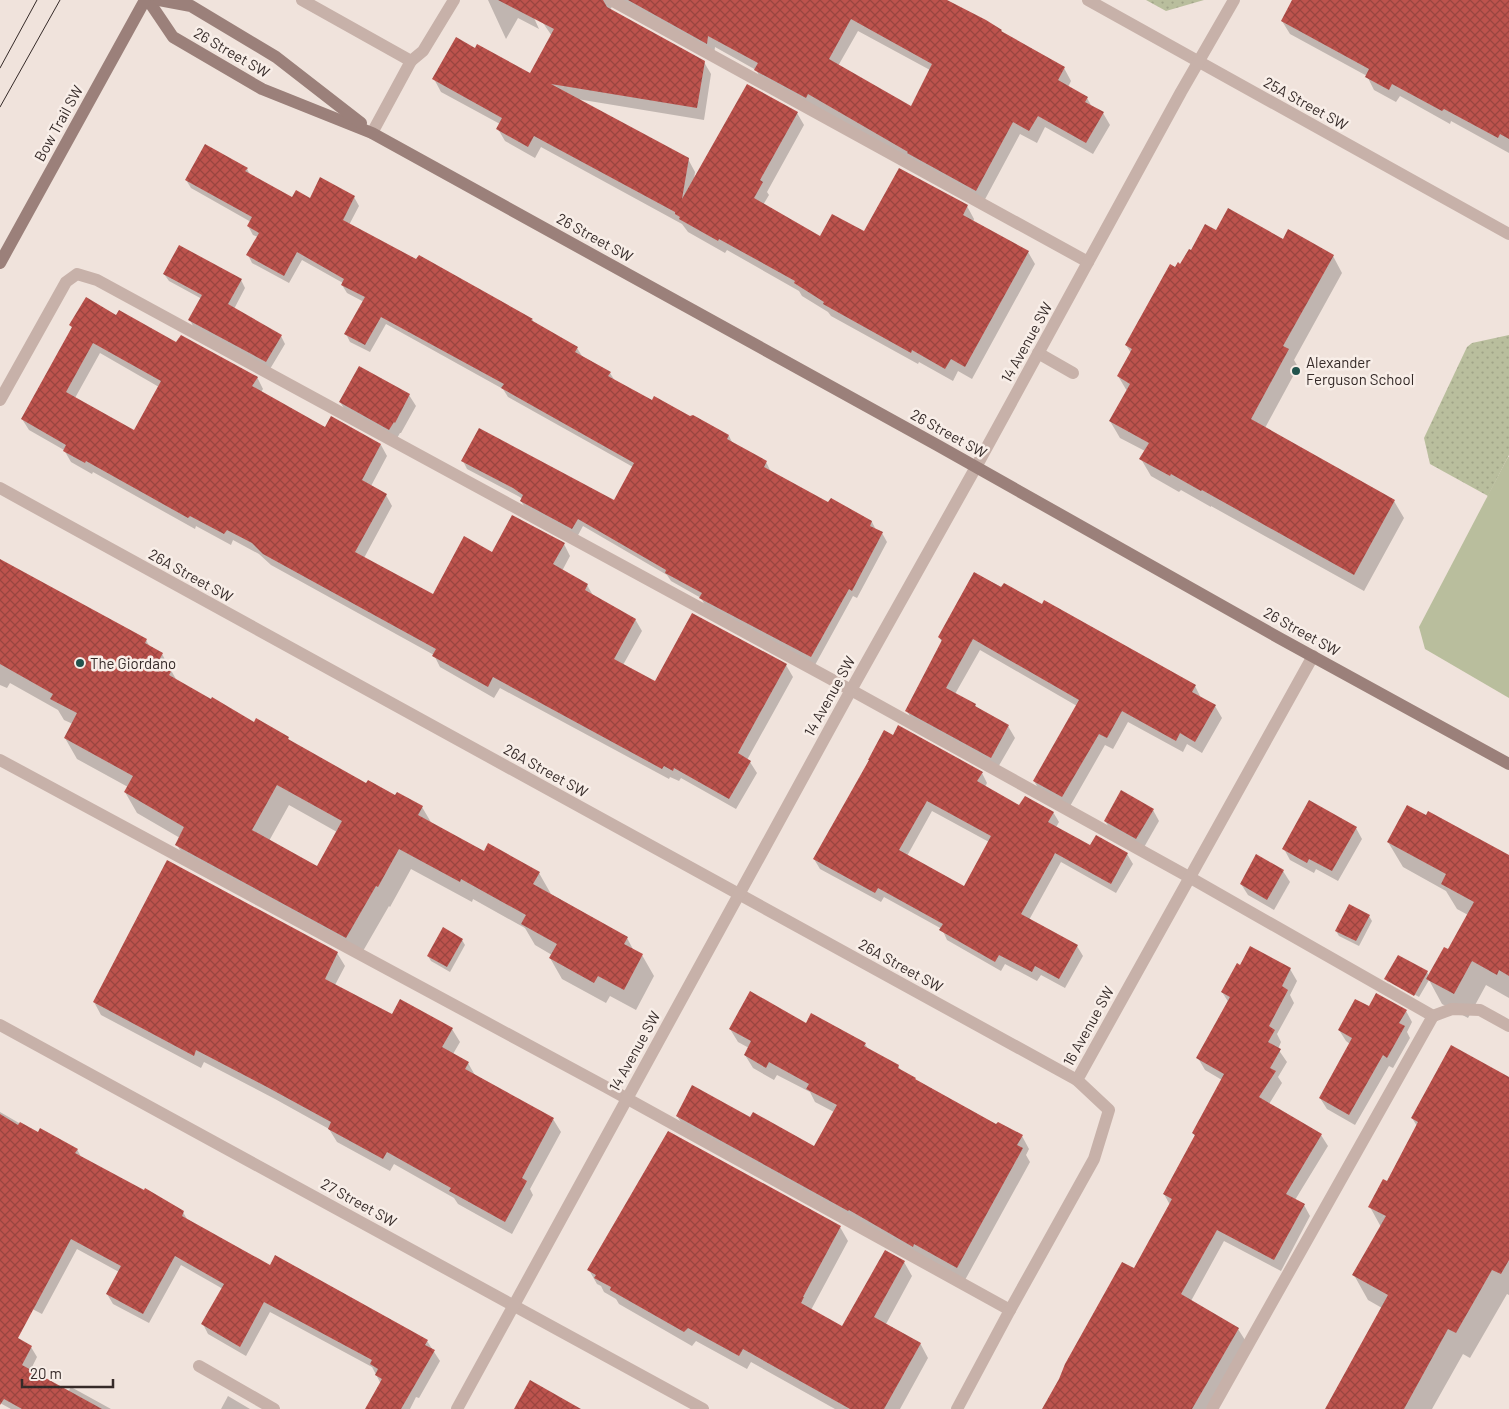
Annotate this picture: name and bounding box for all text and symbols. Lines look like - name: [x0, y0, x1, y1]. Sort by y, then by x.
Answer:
- street label: 26 Street SW: [191, 23, 273, 81]
- street label: 25A Street SW: [1261, 72, 1351, 134]
- street label: Bow Trail SW: [30, 82, 86, 164]
- street label: 26 Street SW: [554, 209, 636, 265]
- street label: 14 Avenue SW: [997, 299, 1055, 385]
- place label: Alexander Ferguson School: [1306, 353, 1414, 388]
- marker: Alexander Ferguson School: [1290, 365, 1302, 377]
- street label: 26 Street SW: [908, 405, 990, 461]
- street label: 26A Street SW: [146, 544, 236, 606]
- street label: 26 Street SW: [1261, 603, 1343, 659]
- street label: 14 Avenue SW: [800, 653, 858, 739]
- place label: The Giordano: [90, 654, 176, 672]
- marker: The Giordano: [74, 657, 86, 669]
- street label: 26A Street SW: [501, 739, 591, 801]
- street label: 26A Street SW: [856, 934, 946, 996]
- street label: 16 Avenue SW: [1059, 983, 1117, 1069]
- street label: 14 Avenue SW: [605, 1008, 663, 1094]
- street label: 27 Street SW: [318, 1174, 400, 1230]
- scale bar: [22, 1356, 114, 1388]
- text: 20 m: [30, 1364, 62, 1382]

